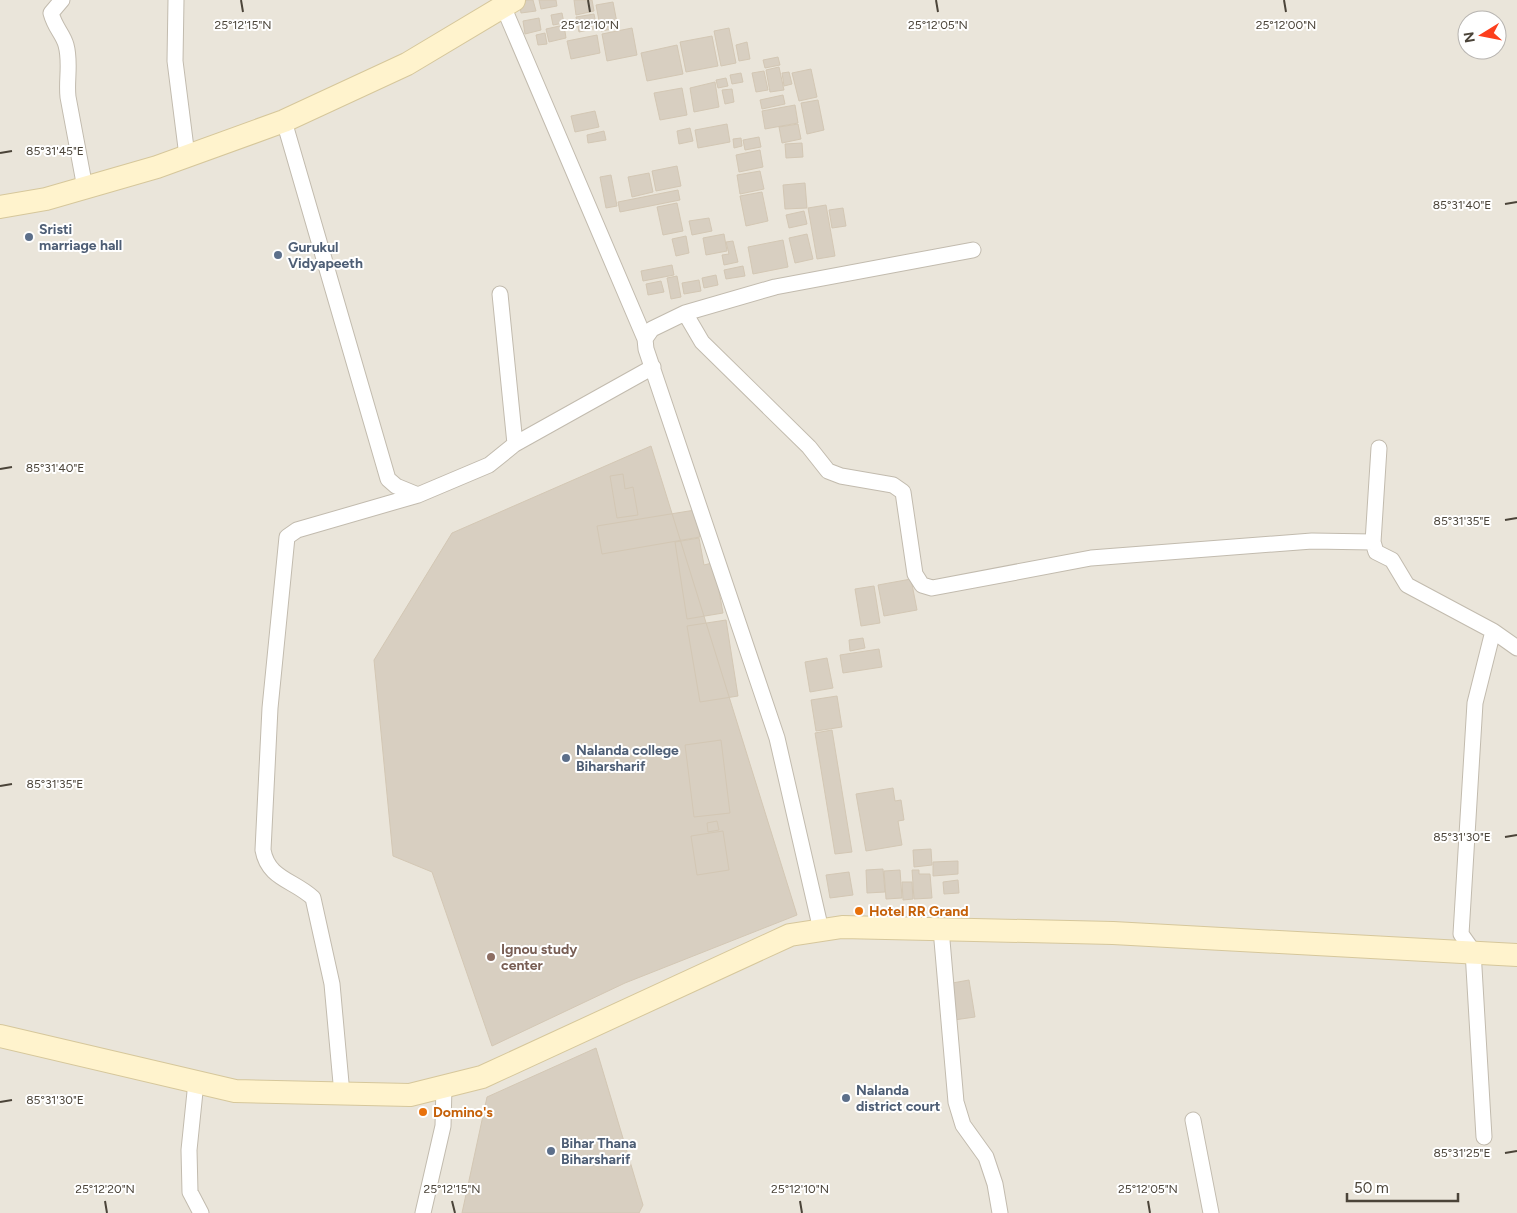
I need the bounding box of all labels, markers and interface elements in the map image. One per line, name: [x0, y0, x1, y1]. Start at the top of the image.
north arrow: [1457, 10, 1507, 60]
text: 25°12'15"N: [214, 18, 272, 32]
text: 25°12'10"N: [561, 18, 619, 32]
text: 25°12'05"N: [908, 18, 968, 32]
text: 25°12'00"N: [1256, 18, 1316, 32]
text: N: [1460, 30, 1479, 44]
text: 85°31'45"E: [26, 144, 84, 158]
text: 85°31'40"E: [1433, 198, 1491, 212]
place label: Sristi marriage hall: [39, 221, 122, 254]
marker: Sristi marriage hall: [23, 231, 35, 243]
place label: Gurukul Vidyapeeth: [288, 239, 363, 272]
marker: Gurukul Vidyapeeth: [272, 249, 284, 261]
text: 85°31'40"E: [26, 461, 84, 475]
text: 85°31'35"E: [1434, 514, 1490, 528]
place label: Nalanda college Biharsharif: [576, 742, 679, 775]
marker: Nalanda college Biharsharif: [560, 752, 572, 764]
text: 85°31'35"E: [27, 777, 83, 791]
text: 85°31'30"E: [1433, 830, 1491, 844]
place label: Hotel RR Grand: [869, 903, 969, 920]
marker: Hotel RR Grand: [853, 905, 865, 917]
place label: Ignou study center: [501, 941, 578, 974]
marker: Ignou study center: [485, 951, 497, 963]
place label: Nalanda district court: [856, 1082, 941, 1115]
marker: Nalanda district court: [840, 1092, 852, 1104]
text: 85°31'30"E: [26, 1093, 84, 1107]
place label: Domino's: [433, 1104, 493, 1121]
marker: Domino's: [417, 1106, 429, 1118]
place label: Bihar Thana Biharsharif: [561, 1135, 636, 1168]
marker: Bihar Thana Biharsharif: [545, 1145, 557, 1157]
text: 85°31'25"E: [1433, 1146, 1491, 1160]
scale bar: [1347, 1170, 1458, 1202]
text: 50 m: [1354, 1179, 1389, 1197]
text: 25°12'20"N: [75, 1182, 135, 1196]
text: 25°12'15"N: [423, 1182, 481, 1196]
text: 25°12'10"N: [771, 1182, 829, 1196]
text: 25°12'05"N: [1118, 1182, 1178, 1196]

